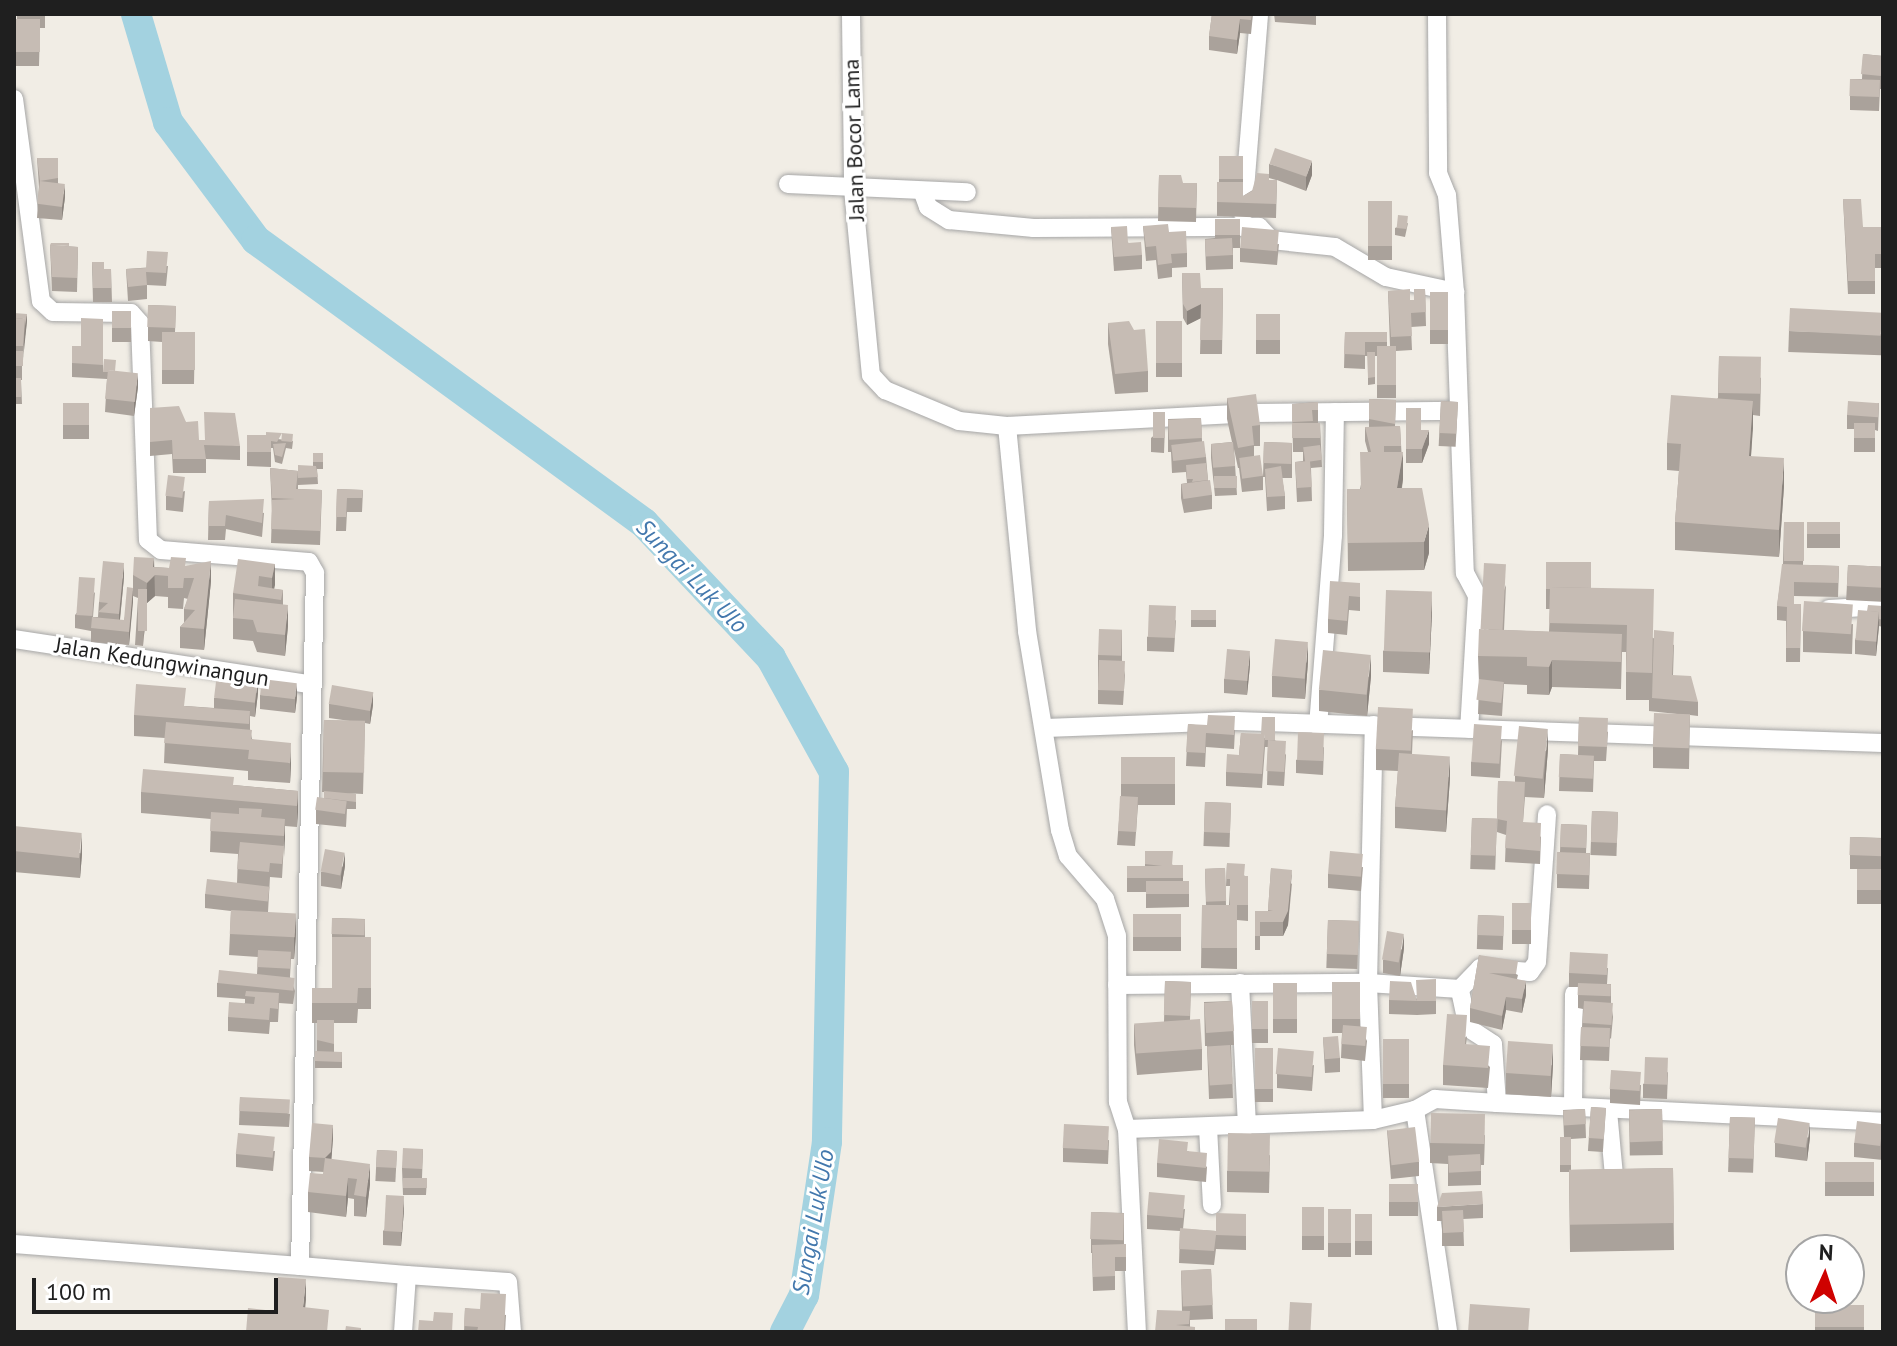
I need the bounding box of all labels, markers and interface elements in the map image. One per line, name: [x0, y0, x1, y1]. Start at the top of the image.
street label: Jalan Bocor Lama: [838, 58, 870, 222]
water label: Sungai Luk Ulo: [630, 513, 754, 639]
street label: Jalan Kedungwinangun: [53, 632, 271, 692]
water label: Sungai Luk Ulo: [786, 1147, 840, 1297]
north arrow: [1785, 1234, 1865, 1314]
text: N: [1818, 1238, 1834, 1266]
scale bar: [36, 1262, 282, 1312]
text: 100 m: [46, 1276, 111, 1307]

